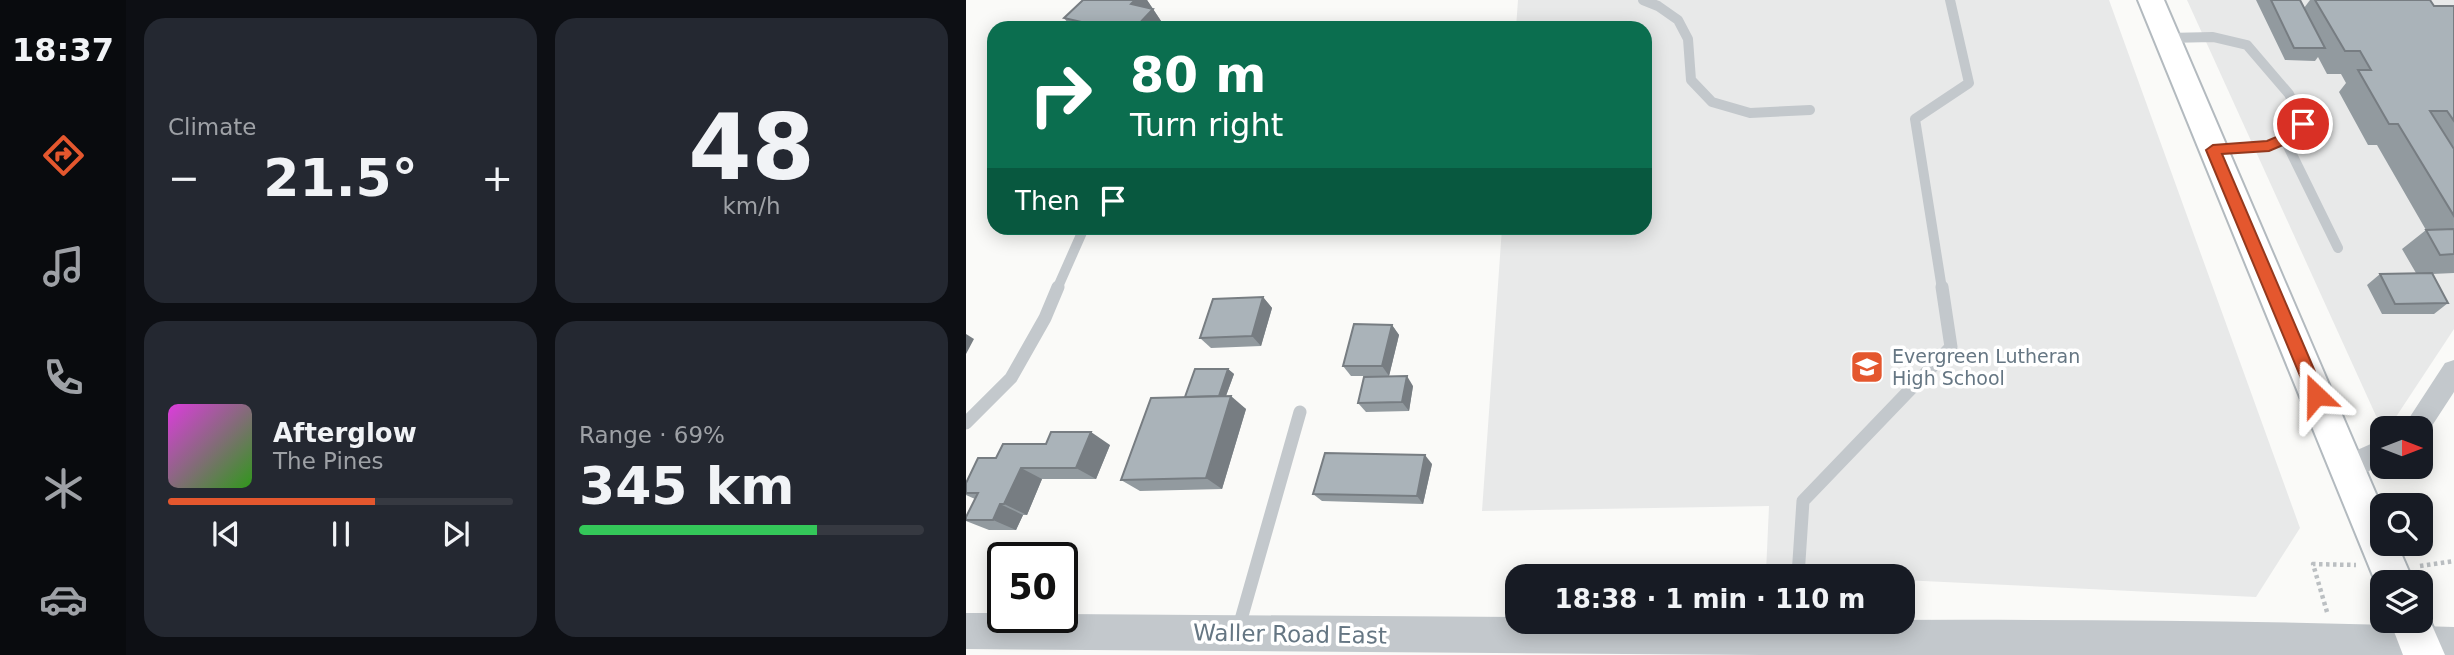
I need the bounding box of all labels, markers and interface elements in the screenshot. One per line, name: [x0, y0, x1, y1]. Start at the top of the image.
text: 18:37: [12, 31, 114, 69]
text: 80 m: [1130, 47, 1266, 104]
icon: right: [1015, 49, 1106, 140]
pin: [2273, 94, 2333, 154]
text: 48: [688, 95, 815, 200]
icon: arrive: [2284, 105, 2322, 143]
text: Turn right: [1130, 106, 1283, 144]
text: Climate: [168, 114, 257, 140]
icon: directions: [39, 131, 88, 180]
text: 21.5°: [263, 148, 418, 208]
text: −: [168, 156, 200, 200]
text: +: [481, 156, 513, 200]
icon: arrive: [1094, 182, 1132, 220]
text: Then: [1015, 186, 1080, 216]
text: km/h: [722, 193, 781, 219]
icon: music: [39, 242, 88, 291]
place label: Evergreen Lutheran High School: [1892, 345, 2080, 389]
school or university icon: Evergreen Lutheran High School: [1848, 348, 1886, 386]
icon: phone: [39, 353, 88, 402]
position arrow: [2279, 358, 2353, 432]
north arrow: [2370, 416, 2432, 480]
map controls: [2370, 416, 2433, 633]
text: Afterglow: [273, 418, 417, 448]
text: Range · 69%: [579, 422, 725, 448]
text: The Pines: [273, 448, 384, 474]
text: 345 km: [579, 456, 794, 516]
icon: climate: [39, 464, 88, 513]
button: search: [2370, 493, 2433, 556]
icon: previous: [207, 515, 245, 553]
icon: pause: [322, 515, 360, 553]
icon: next: [437, 515, 475, 553]
speed limit sign: 50: [987, 542, 1078, 633]
button: layers: [2370, 570, 2433, 633]
icon: car: [39, 575, 88, 624]
text: 18:38 · 1 min · 110 m: [1555, 584, 1865, 614]
street label: Waller Road East: [1193, 619, 1387, 649]

